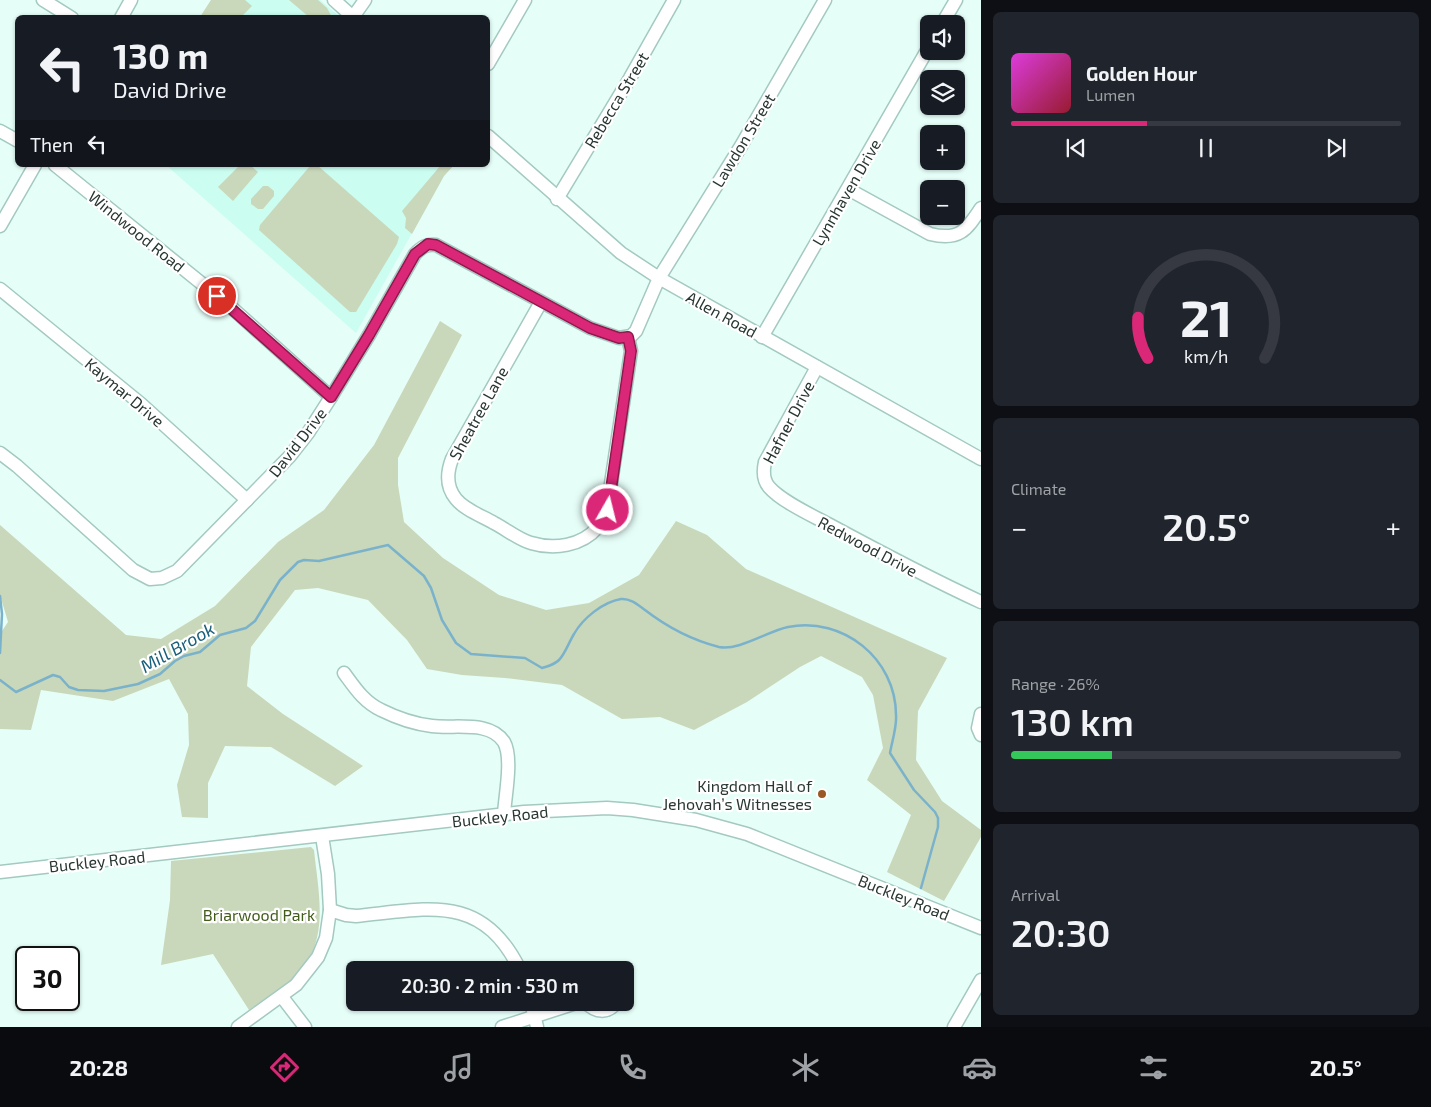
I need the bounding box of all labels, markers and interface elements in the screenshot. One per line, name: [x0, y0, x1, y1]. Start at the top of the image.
map controls: [920, 15, 965, 225]
button: sound: [920, 15, 965, 60]
text: 130 m: [113, 34, 208, 76]
icon: left: [30, 35, 95, 100]
street label: Rebecca Street: [580, 49, 652, 151]
text: Golden Hour: [1086, 62, 1197, 85]
button: layers: [920, 70, 965, 115]
text: David Drive: [113, 76, 227, 102]
text: Lumen: [1086, 85, 1135, 104]
street label: Lawdon Street: [708, 90, 778, 190]
button: +: [920, 125, 965, 170]
icon: left: [83, 130, 111, 158]
text: Then: [30, 133, 73, 156]
icon: previous: [1062, 134, 1090, 162]
icon: pause: [1192, 134, 1220, 162]
icon: next: [1322, 134, 1350, 162]
street label: Lynnhaven Drive: [808, 135, 884, 249]
button: −: [920, 180, 965, 225]
street label: Windwood Road: [85, 186, 189, 276]
pin: [196, 275, 238, 317]
icon: arrive: [203, 282, 231, 310]
text: 21: [1180, 285, 1232, 347]
street label: Allen Road: [683, 287, 761, 341]
text: km/h: [1184, 345, 1228, 367]
street label: Kaymar Drive: [82, 354, 168, 430]
street label: Sheatree Lane: [445, 363, 511, 463]
street label: Hafner Drive: [758, 377, 818, 467]
street label: David Drive: [264, 404, 330, 480]
text: Climate: [1011, 479, 1066, 498]
position arrow: [581, 483, 633, 535]
text: 20.5°: [1162, 503, 1251, 549]
text: −: [1011, 510, 1027, 544]
text: +: [1386, 510, 1401, 544]
street label: Redwood Drive: [815, 512, 921, 580]
water label: Mill Brook: [136, 617, 218, 677]
text: Range · 26%: [1011, 674, 1100, 693]
text: 130 km: [1011, 698, 1134, 744]
place label: Kingdom Hall of Jehovah’s Witnesses: [663, 776, 813, 813]
marker: Kingdom Hall of Jehovah’s Witnesses: [816, 788, 828, 800]
street label: Buckley Road: [451, 801, 549, 831]
street label: Buckley Road: [48, 846, 146, 876]
street label: Buckley Road: [856, 870, 952, 924]
text: Arrival: [1011, 885, 1060, 904]
park label: Briarwood Park: [203, 905, 315, 924]
text: 20:30: [1011, 909, 1111, 955]
speed limit sign: 30: [15, 946, 80, 1011]
text: 20:30 · 2 min · 530 m: [401, 974, 579, 997]
icon: directions: [267, 1050, 302, 1085]
icon: music: [441, 1050, 476, 1085]
icon: phone: [615, 1050, 650, 1085]
icon: climate: [788, 1050, 823, 1085]
icon: car: [962, 1050, 997, 1085]
icon: filters: [1136, 1050, 1171, 1085]
text: 20:28: [69, 1054, 128, 1080]
text: 20.5°: [1310, 1054, 1362, 1080]

